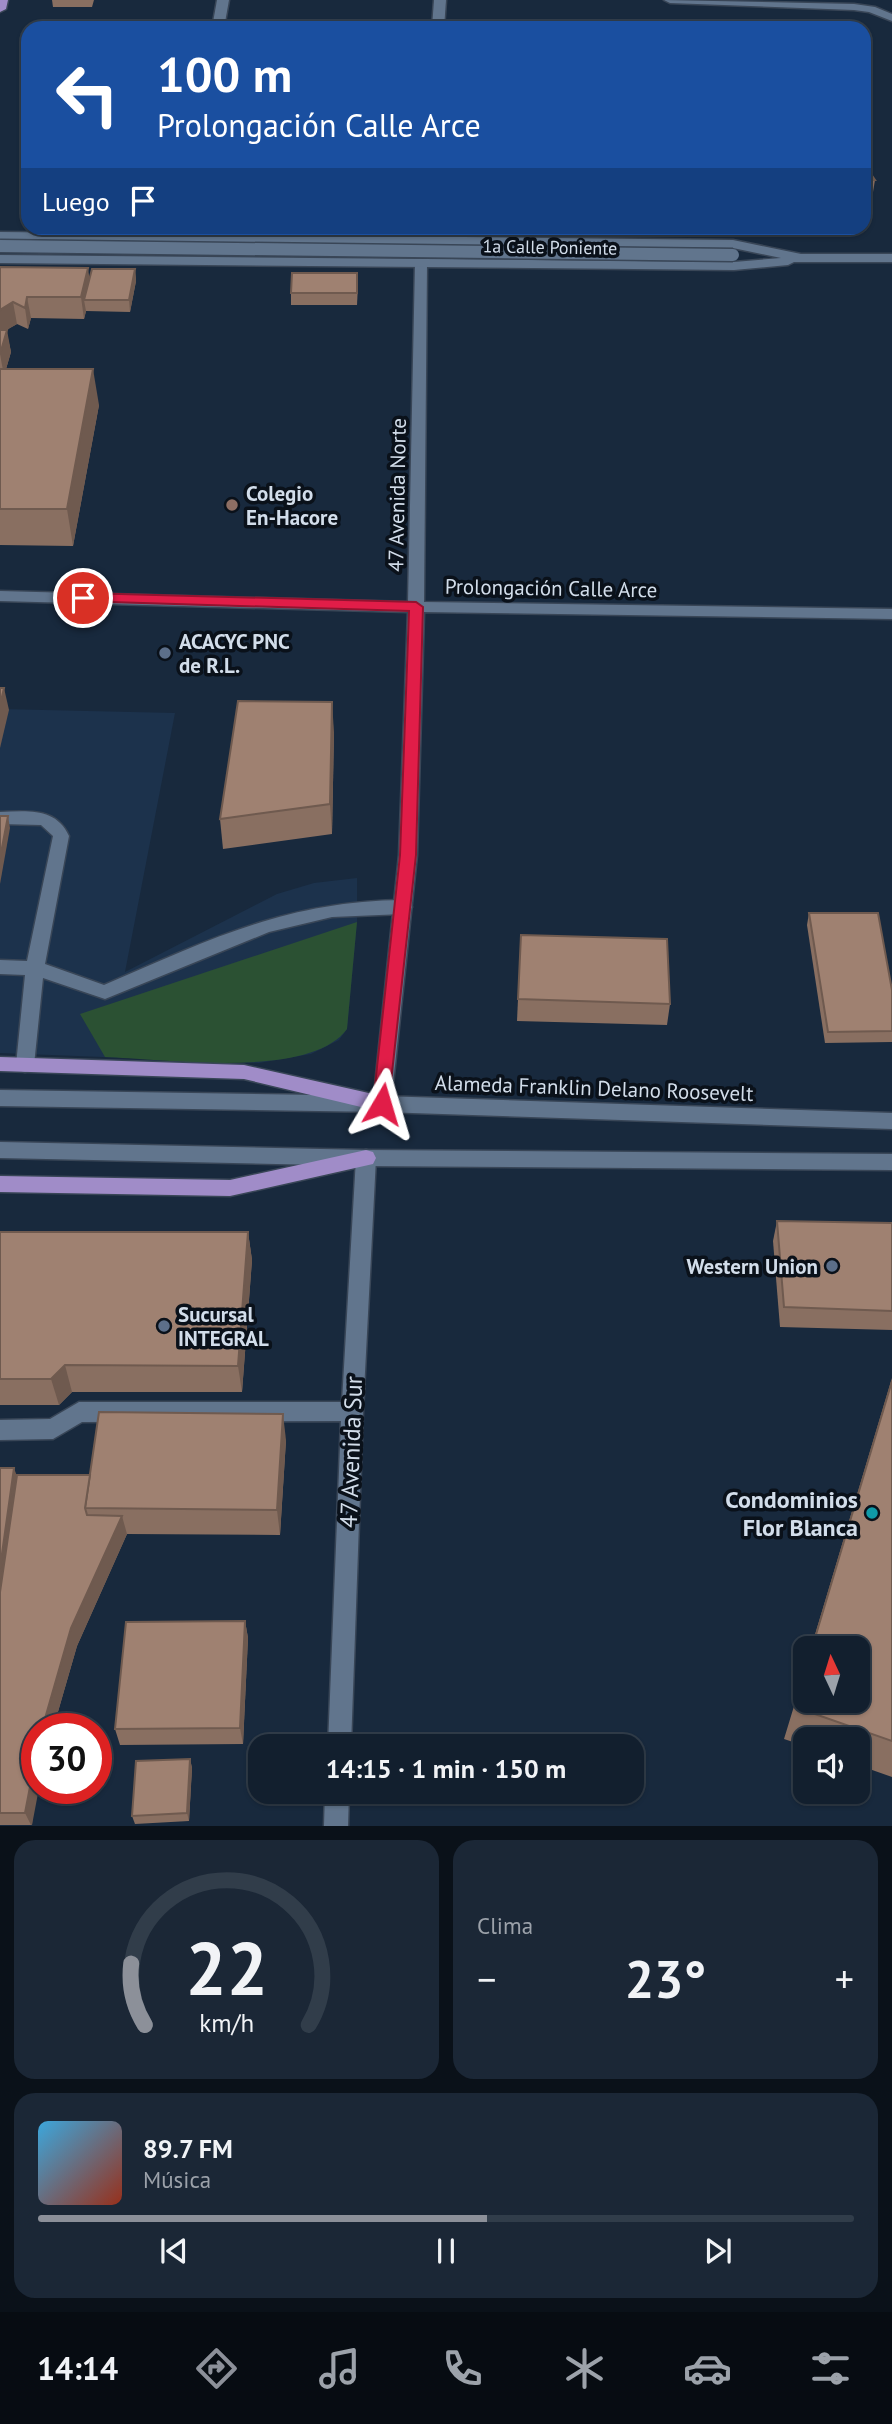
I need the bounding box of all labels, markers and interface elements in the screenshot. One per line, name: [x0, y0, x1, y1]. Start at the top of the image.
text: 100 m: [157, 42, 292, 106]
icon: left: [42, 49, 133, 140]
text: Prolongación Calle Arce: [157, 104, 481, 146]
icon: arrive: [124, 182, 162, 220]
text: Luego: [42, 185, 110, 218]
street label: 1a Calle Poniente: [482, 234, 618, 260]
street label: 47 Avenida Norte: [382, 418, 412, 572]
place label: Colegio En-Hacore: [246, 480, 338, 531]
marker: Colegio En-Hacore: [224, 497, 240, 513]
pin: [53, 568, 113, 628]
street label: Prolongación Calle Arce: [445, 573, 657, 603]
icon: arrive: [64, 579, 102, 617]
place label: ACACYC PNC de R.L.: [179, 628, 290, 679]
marker: ACACYC PNC de R.L.: [157, 645, 173, 661]
position arrow: [345, 1067, 419, 1141]
street label: Alameda Franklin Delano Roosevelt: [434, 1069, 754, 1107]
place label: Western Union: [686, 1253, 818, 1280]
marker: Western Union: [824, 1258, 840, 1274]
place label: Sucursal INTEGRAL: [178, 1301, 269, 1352]
marker: Sucursal INTEGRAL: [156, 1318, 172, 1334]
street label: 47 Avenida Sur: [333, 1376, 369, 1528]
place label: Condominios Flor Blanca: [725, 1484, 858, 1543]
marker: Condominios Flor Blanca: [864, 1505, 880, 1521]
north arrow: [793, 1636, 870, 1713]
map controls: [793, 1636, 870, 1804]
speed limit sign: 30: [21, 1713, 112, 1804]
button: sound: [793, 1727, 870, 1804]
text: 14:15 · 1 min · 150 m: [326, 1752, 566, 1785]
text: Clima: [477, 1911, 533, 1940]
text: 22: [185, 1922, 268, 2016]
text: 23°: [625, 1945, 706, 2012]
text: −: [477, 1954, 496, 2003]
text: +: [835, 1954, 854, 2003]
text: km/h: [199, 2007, 254, 2039]
text: 89.7 FM: [143, 2132, 233, 2165]
text: Música: [143, 2165, 211, 2194]
icon: previous: [155, 2232, 193, 2270]
icon: pause: [427, 2232, 465, 2270]
icon: next: [699, 2232, 737, 2270]
icon: directions: [192, 2344, 241, 2393]
icon: music: [315, 2344, 364, 2393]
icon: phone: [438, 2344, 487, 2393]
icon: climate: [560, 2344, 609, 2393]
icon: car: [683, 2344, 732, 2393]
icon: filters: [806, 2344, 855, 2393]
text: 14:14: [37, 2347, 118, 2389]

